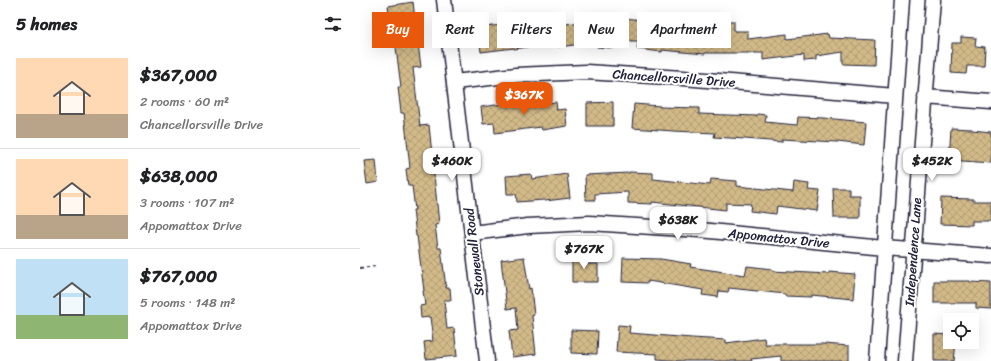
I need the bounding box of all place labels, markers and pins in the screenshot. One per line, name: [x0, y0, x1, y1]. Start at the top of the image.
pin: $367K: [496, 82, 552, 116]
pin: $460K: [424, 148, 480, 182]
pin: $452K: [904, 148, 960, 182]
pin: $638K: [650, 207, 706, 241]
pin: $767K: [556, 236, 612, 270]

